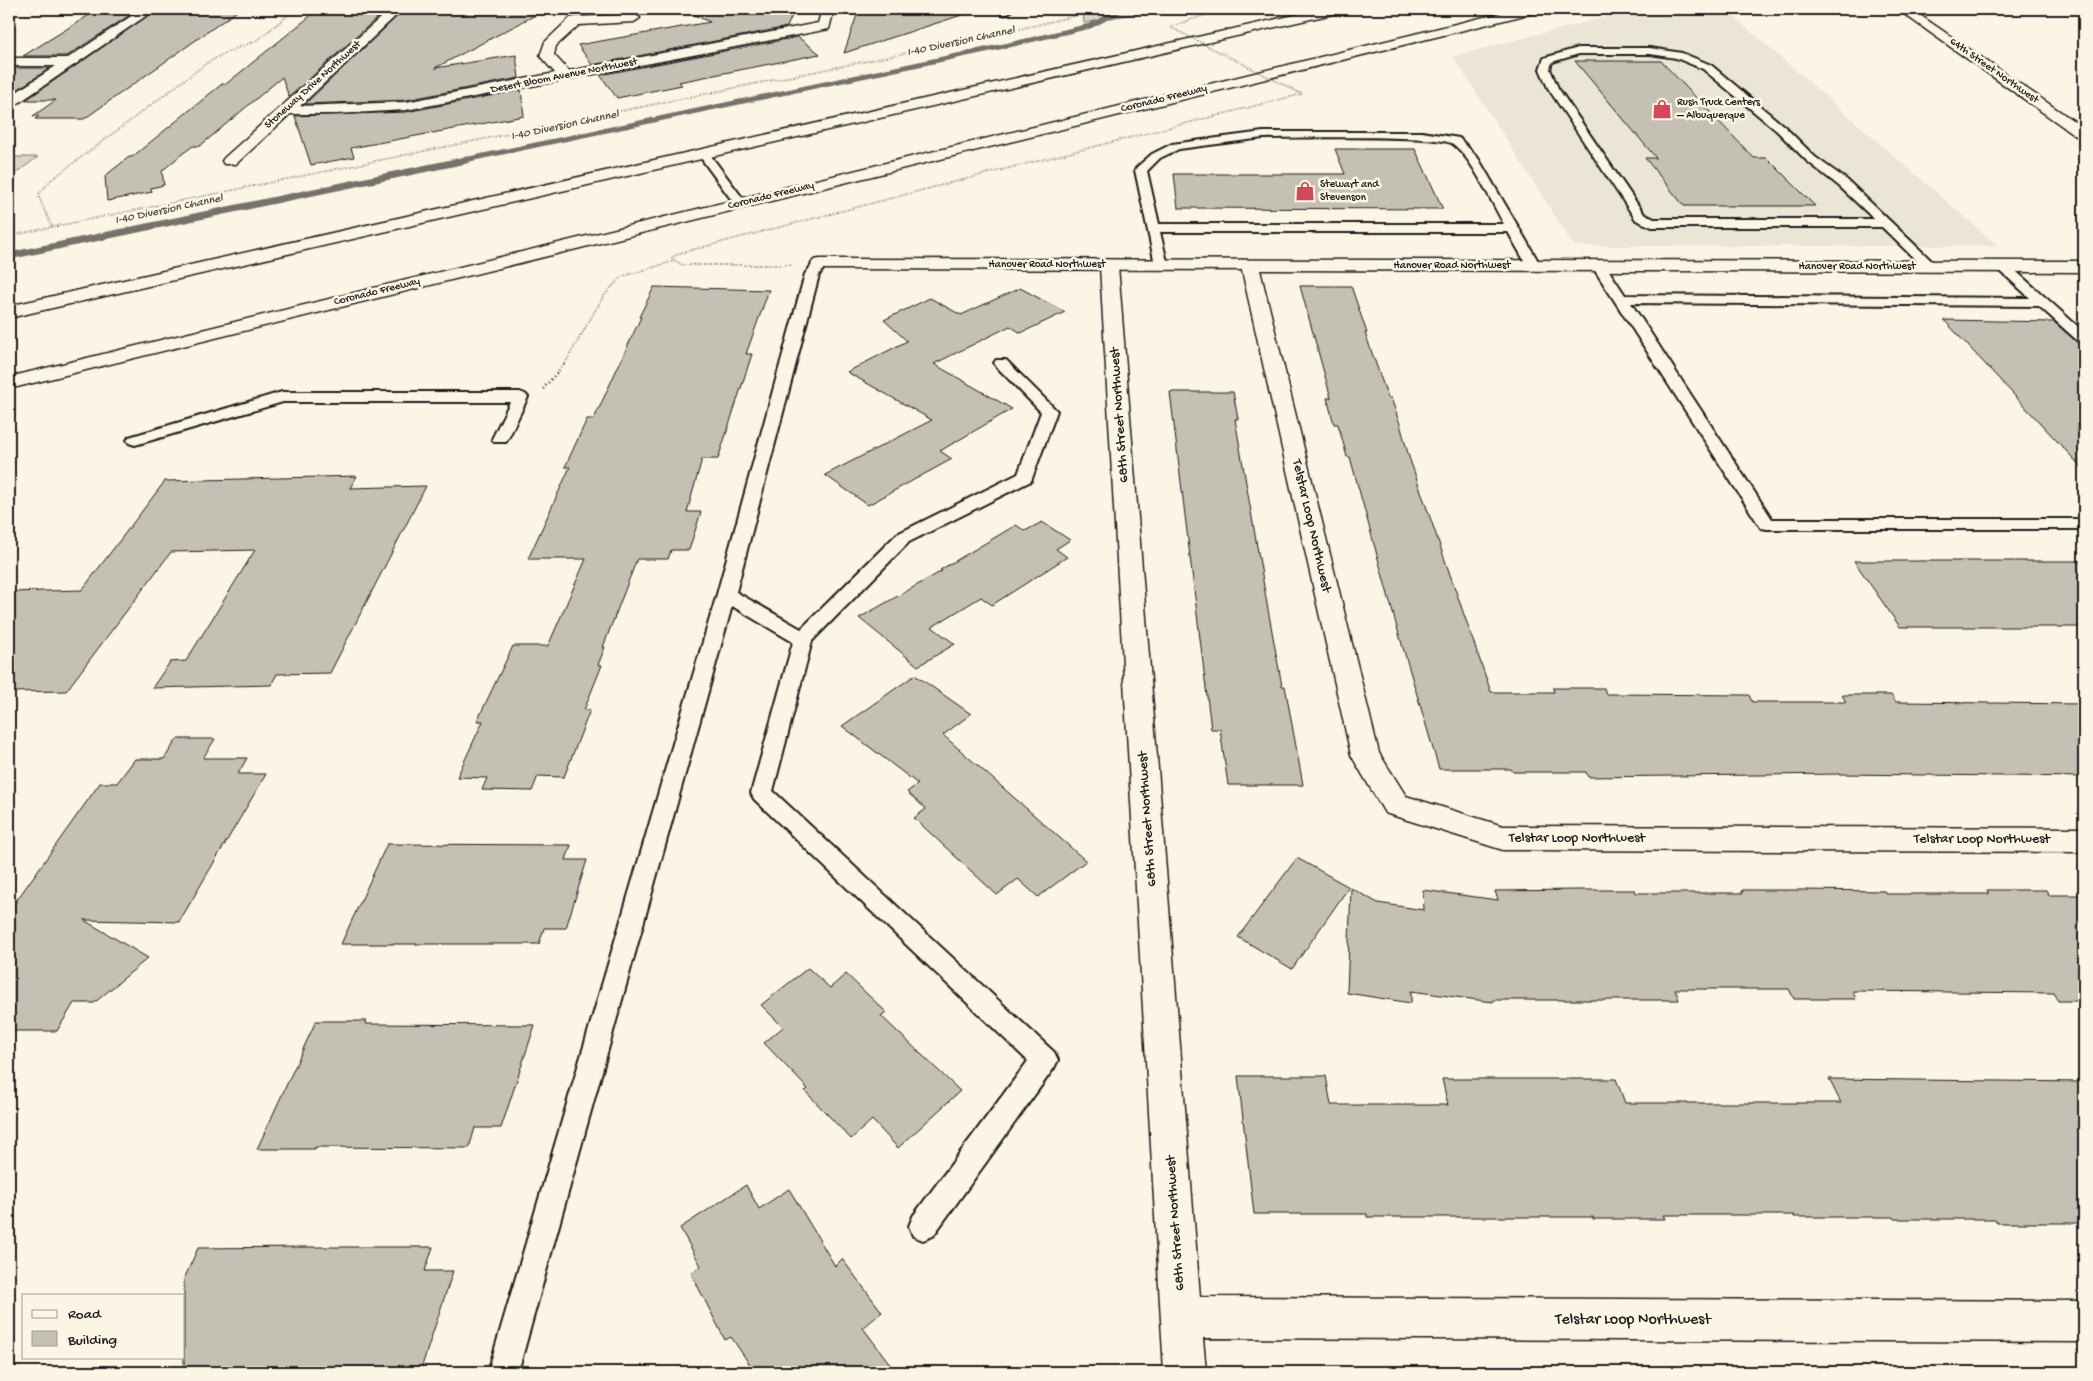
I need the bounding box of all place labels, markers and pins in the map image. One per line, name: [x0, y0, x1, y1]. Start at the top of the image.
place label: Rush Truck Centers – Albuquerque: [1676, 97, 1761, 122]
shop icon: Rush Truck Centers – Albuquerque: [1651, 98, 1673, 120]
place label: Stewart and Stevenson: [1320, 179, 1380, 204]
shop icon: Stewart and Stevenson: [1294, 180, 1316, 202]

